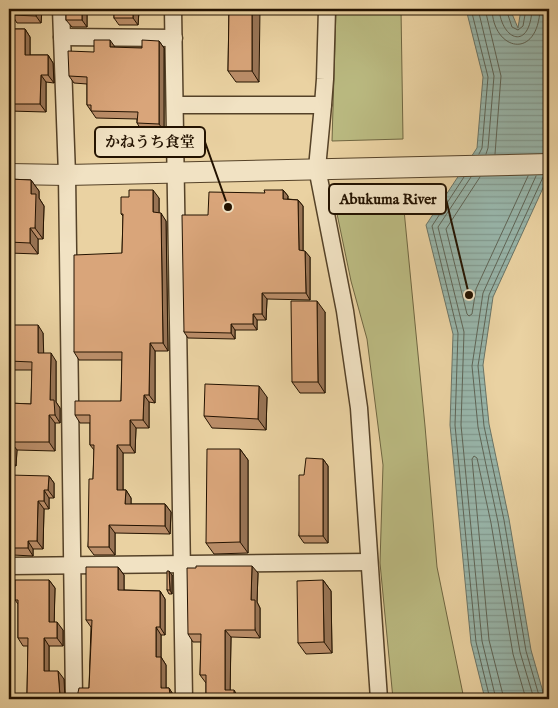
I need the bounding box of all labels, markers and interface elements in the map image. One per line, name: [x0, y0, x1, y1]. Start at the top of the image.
callout: かねうち食堂: [95, 127, 205, 157]
text: かねうち食堂: [105, 133, 195, 152]
callout: Abukuma River: [329, 184, 446, 214]
text: Abukuma River: [338, 190, 437, 209]

